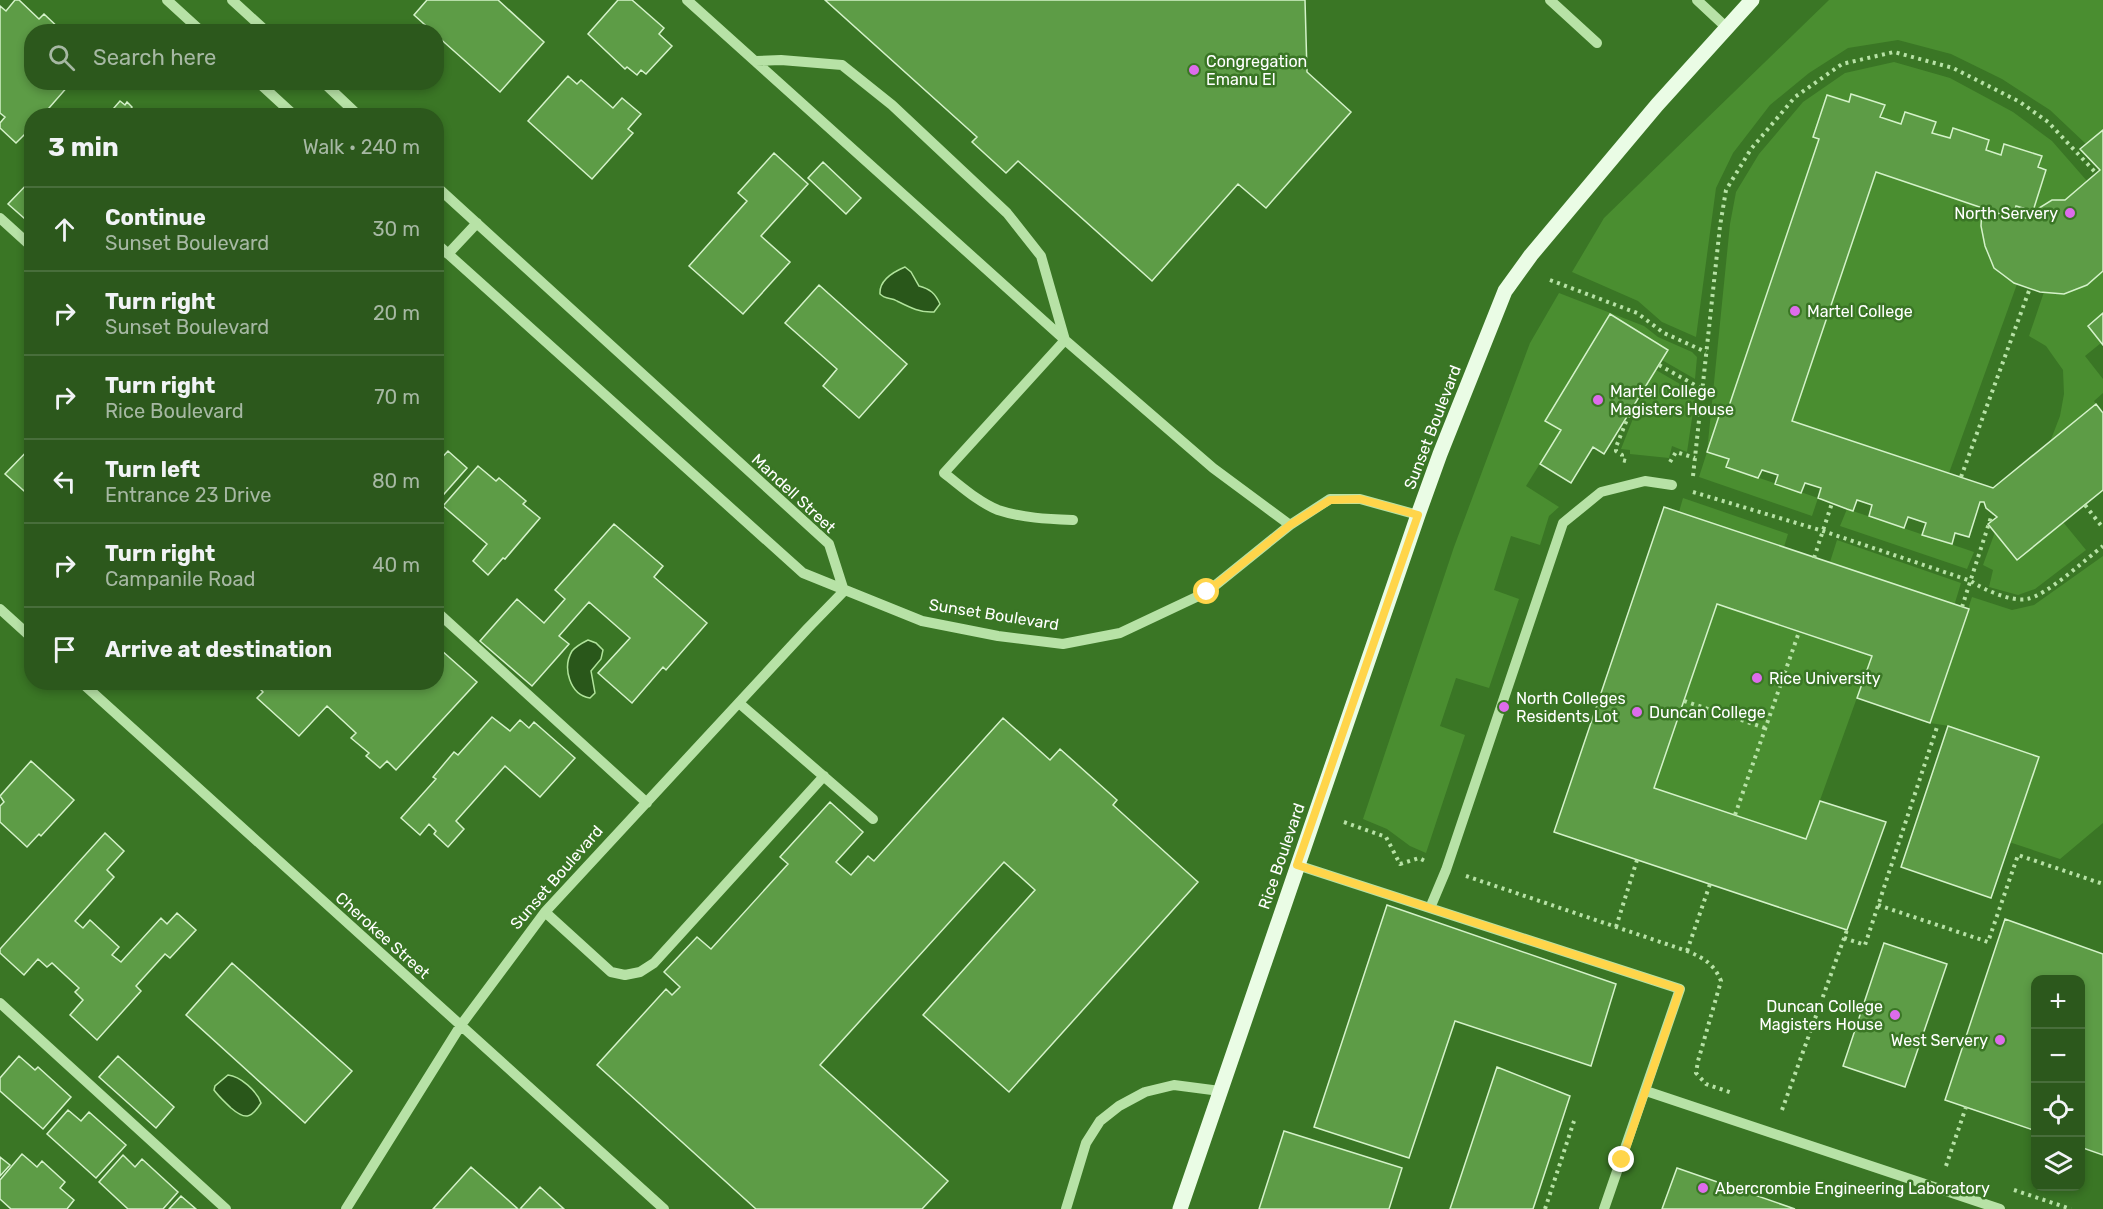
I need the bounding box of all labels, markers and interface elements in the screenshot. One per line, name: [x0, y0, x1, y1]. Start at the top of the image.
search box: [24, 24, 444, 90]
icon: search: [45, 41, 78, 74]
text: Search here: [93, 44, 216, 71]
place label: Congregation Emanu El: [1206, 52, 1307, 89]
marker: Congregation Emanu El: [1187, 63, 1201, 77]
text: 3 min: [48, 132, 119, 163]
text: Walk · 240 m: [303, 135, 420, 159]
text: Continue: [105, 204, 206, 231]
place label: North Servery: [1954, 204, 2058, 223]
marker: North Servery: [2063, 206, 2077, 220]
icon: ahead: [48, 213, 81, 246]
text: 30 m: [373, 217, 420, 241]
text: Sunset Boulevard: [105, 231, 269, 255]
text: Turn right: [105, 288, 215, 315]
icon: right: [48, 297, 81, 330]
text: 20 m: [373, 301, 420, 325]
place label: Martel College: [1807, 302, 1913, 321]
marker: Martel College: [1788, 304, 1802, 318]
text: Sunset Boulevard: [105, 315, 269, 339]
street label: Sunset Boulevard: [1400, 362, 1465, 492]
text: Turn right: [105, 372, 215, 399]
icon: right: [48, 381, 81, 414]
place label: Martel College Magisters House: [1610, 382, 1734, 419]
text: 70 m: [374, 385, 420, 409]
marker: Martel College Magisters House: [1591, 393, 1605, 407]
text: Rice Boulevard: [105, 399, 244, 423]
street label: Mandell Street: [748, 450, 840, 537]
text: Turn left: [105, 456, 200, 483]
icon: left: [48, 465, 81, 498]
text: 80 m: [372, 469, 420, 493]
text: Entrance 23 Drive: [105, 483, 271, 507]
text: Turn right: [105, 540, 215, 567]
icon: right: [48, 549, 81, 582]
text: 40 m: [372, 553, 420, 577]
text: Campanile Road: [105, 567, 255, 591]
route start: [1193, 578, 1219, 604]
street label: Sunset Boulevard: [928, 595, 1060, 634]
icon: arrive: [48, 633, 81, 666]
text: Arrive at destination: [105, 636, 332, 663]
place label: Rice University: [1769, 669, 1881, 688]
marker: Rice University: [1750, 671, 1764, 685]
place label: North Colleges Residents Lot: [1516, 689, 1626, 726]
marker: North Colleges Residents Lot: [1497, 700, 1511, 714]
place label: Duncan College: [1649, 703, 1766, 722]
marker: Duncan College: [1630, 705, 1644, 719]
street label: Rice Boulevard: [1254, 801, 1309, 912]
street label: Sunset Boulevard: [506, 822, 607, 933]
street label: Cherokee Street: [332, 888, 434, 983]
map controls: [2031, 975, 2085, 1191]
button: +: [2031, 975, 2085, 1029]
place label: Duncan College Magisters House: [1759, 997, 1883, 1034]
marker: Duncan College Magisters House: [1888, 1008, 1902, 1022]
button: −: [2031, 1029, 2085, 1083]
place label: West Servery: [1891, 1031, 1988, 1050]
marker: West Servery: [1993, 1033, 2007, 1047]
button: locate: [2031, 1083, 2085, 1137]
button: layers: [2031, 1137, 2085, 1191]
route end: [1608, 1146, 1634, 1172]
place label: Abercrombie Engineering Laboratory: [1715, 1179, 1990, 1198]
marker: Abercrombie Engineering Laboratory: [1696, 1181, 1710, 1195]

